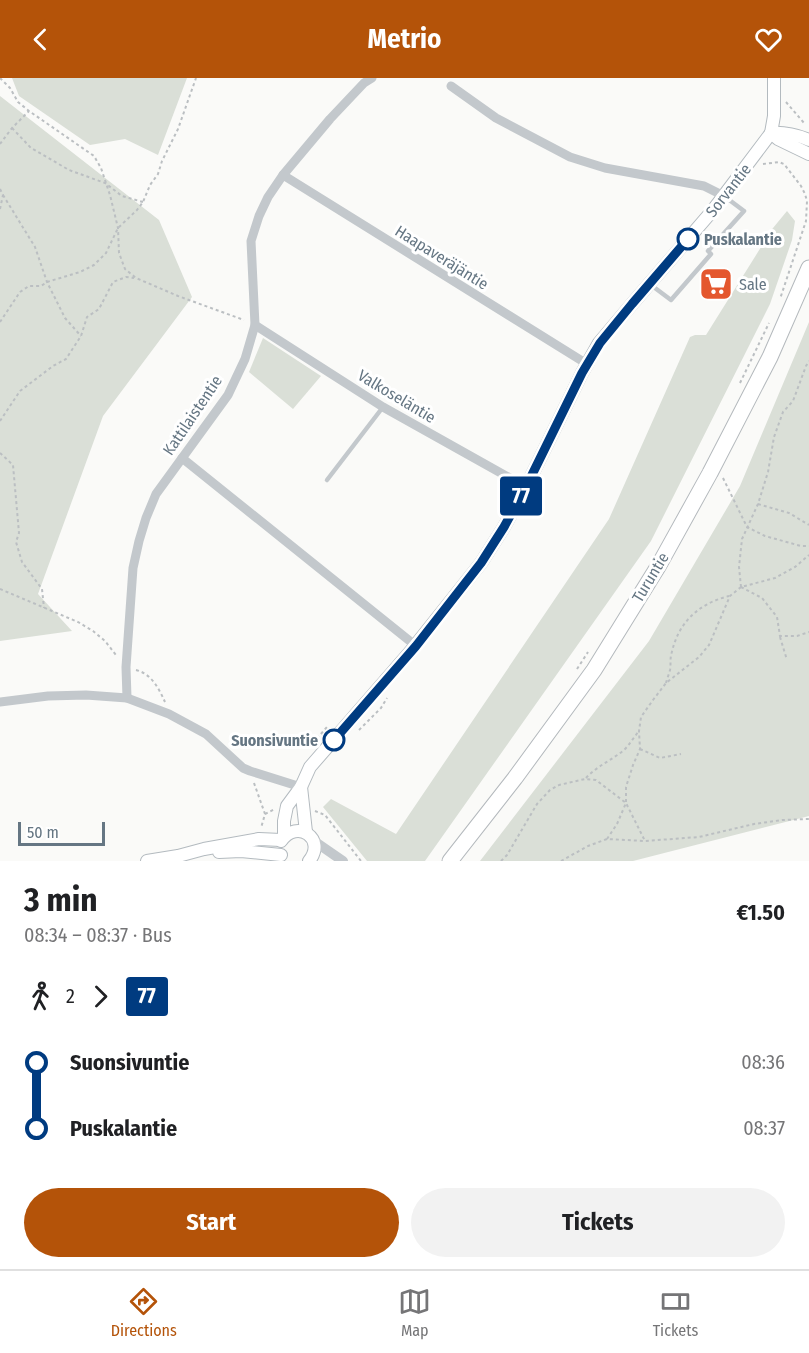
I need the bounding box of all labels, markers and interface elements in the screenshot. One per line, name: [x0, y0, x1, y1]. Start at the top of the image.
icon: back: [24, 23, 57, 56]
text: Metrio: [368, 23, 441, 55]
icon: heart: [752, 23, 785, 56]
street label: Sorvantie: [702, 160, 755, 221]
street label: Haapaveräjäntie: [392, 221, 492, 294]
marker: Puskalantie: [677, 228, 699, 250]
place label: Puskalantie: [704, 230, 782, 249]
supermarket icon: Sale: [698, 266, 734, 302]
place label: Sale: [739, 275, 767, 294]
street label: Valkoseläntie: [354, 366, 439, 427]
street label: Kattilaistentie: [159, 372, 226, 459]
line badge: 77: [494, 476, 548, 516]
text: 77: [512, 483, 530, 509]
street label: Turuntie: [628, 549, 673, 606]
marker: Suonsivuntie: [323, 729, 345, 751]
place label: Suonsivuntie: [231, 731, 318, 750]
scale bar: [18, 819, 105, 846]
text: 50 m: [27, 823, 59, 842]
text: 3 min: [24, 880, 98, 920]
text: €1.50: [736, 899, 785, 926]
text: 08:34 – 08:37 · Bus: [24, 923, 172, 947]
icon: walk: [24, 980, 57, 1013]
icon: forward: [84, 980, 117, 1013]
text: 77: [138, 983, 156, 1009]
text: 2: [66, 984, 75, 1008]
text: Suonsivuntie: [70, 1049, 189, 1076]
text: 08:36: [741, 1050, 785, 1074]
text: Puskalantie: [70, 1115, 177, 1142]
text: 08:37: [743, 1116, 785, 1140]
button: Start: [24, 1188, 399, 1257]
button: Tickets: [411, 1188, 785, 1257]
tab: Directions: [111, 1285, 177, 1340]
tab: Map: [398, 1285, 431, 1340]
tab: Tickets: [653, 1285, 698, 1340]

